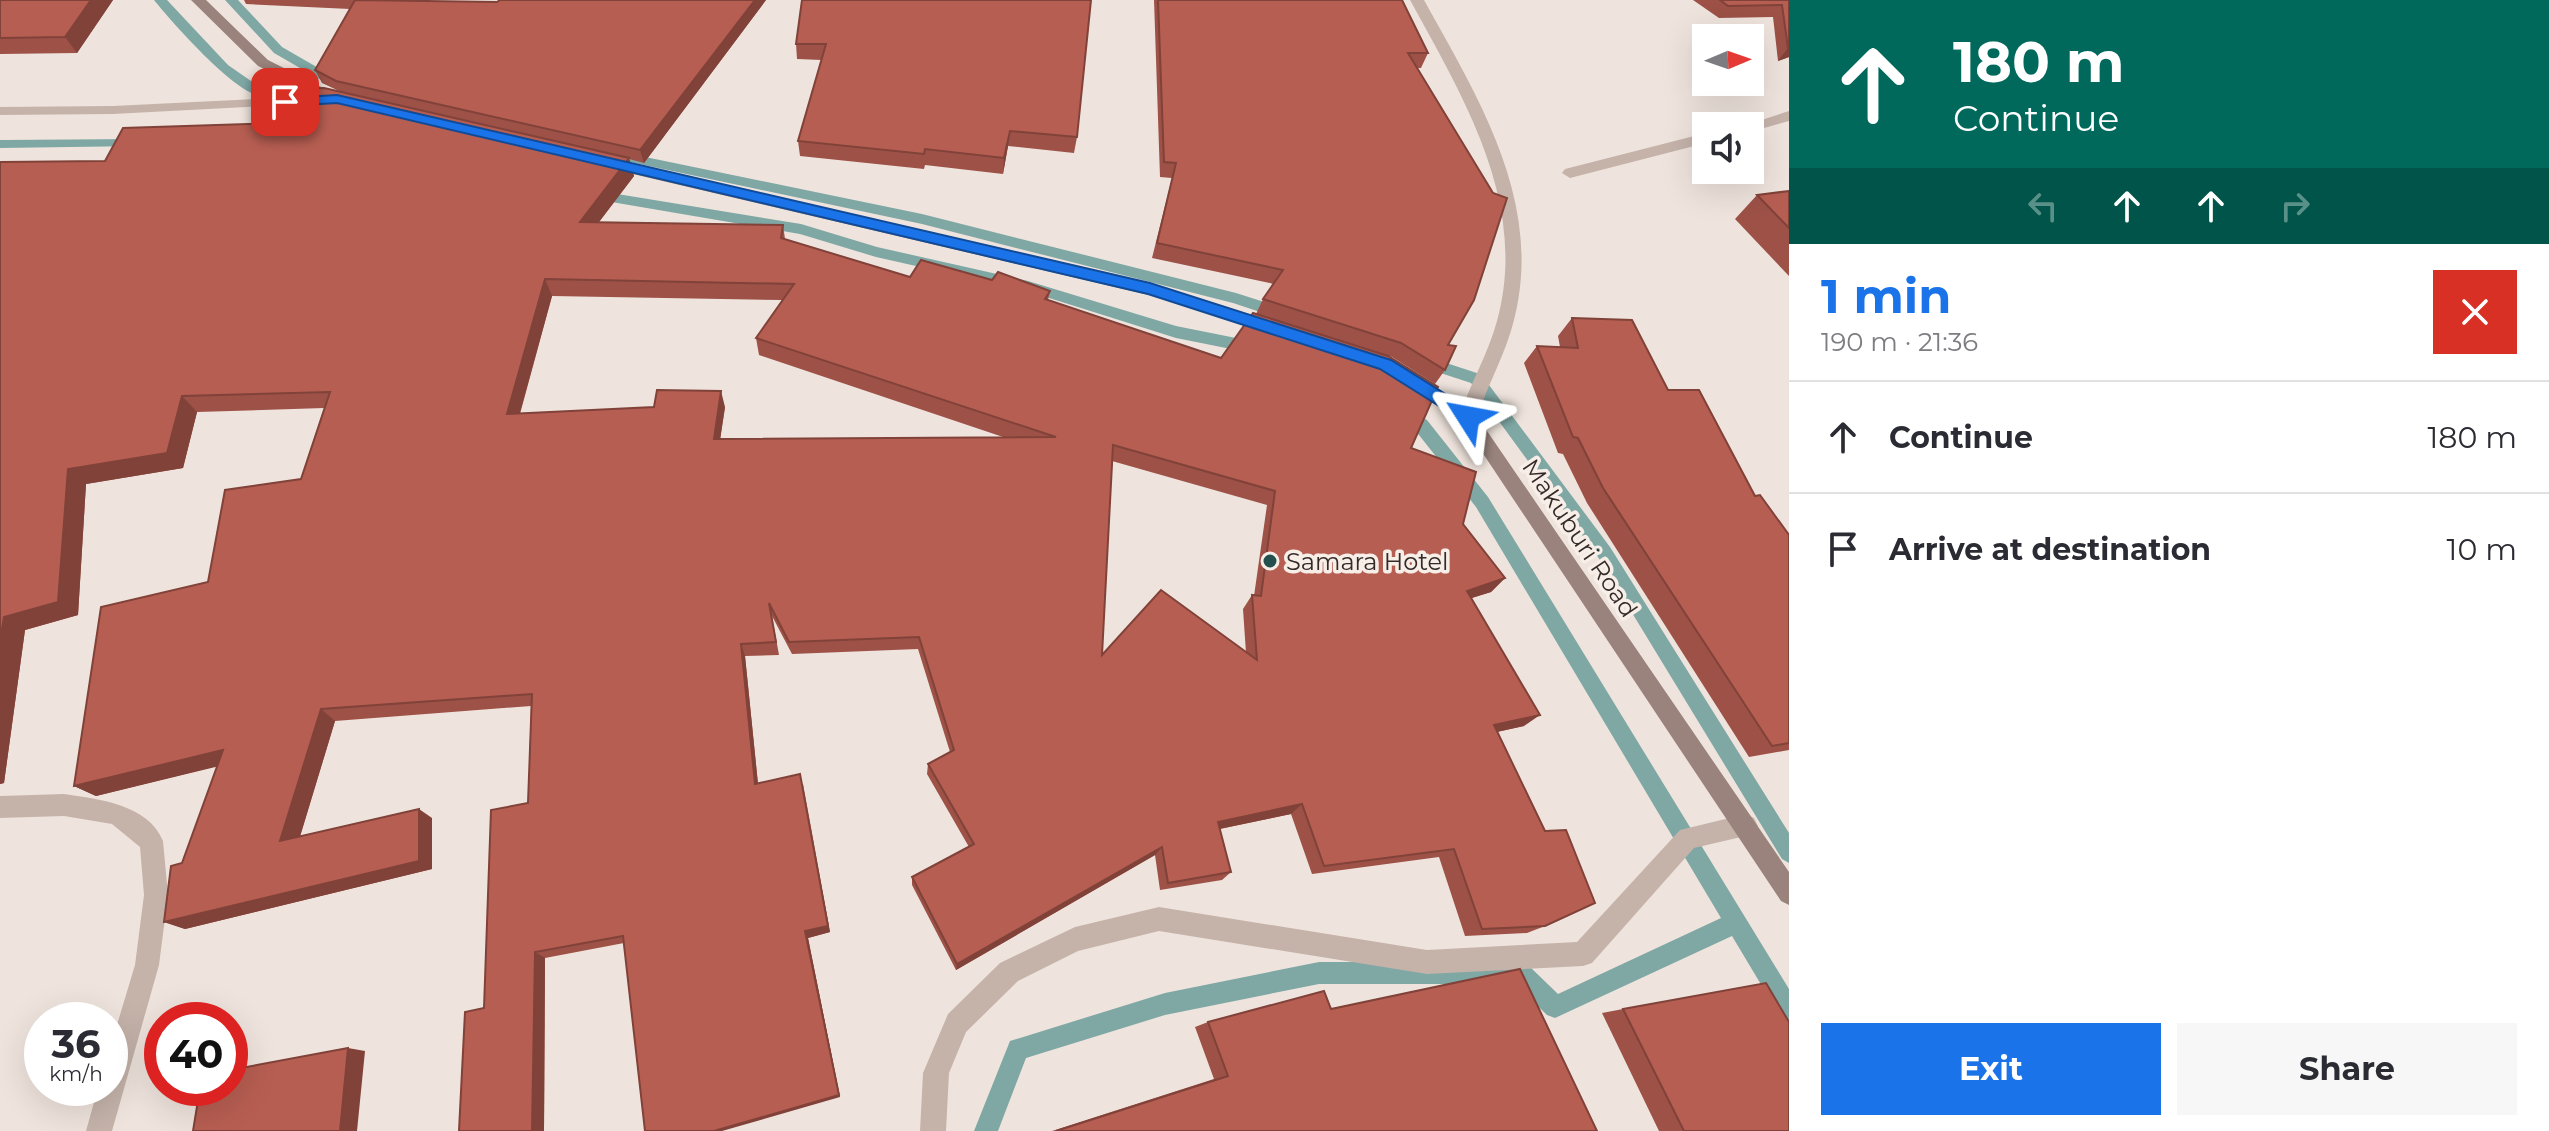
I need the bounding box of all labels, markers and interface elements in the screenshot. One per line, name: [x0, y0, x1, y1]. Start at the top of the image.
north arrow: [1692, 24, 1764, 96]
map controls: [1692, 24, 1764, 184]
text: 180 m: [1953, 28, 2125, 96]
icon: ahead: [1821, 32, 1925, 136]
pin: [251, 68, 319, 136]
icon: arrive: [263, 80, 307, 124]
text: Continue: [1953, 96, 2119, 140]
button: sound: [1692, 112, 1764, 184]
icon: left: [2021, 184, 2065, 228]
icon: ahead: [2105, 184, 2149, 228]
icon: ahead: [2189, 184, 2233, 228]
icon: right: [2273, 184, 2317, 228]
text: 1 min: [1821, 267, 1951, 325]
button: close: [2433, 270, 2517, 354]
text: 190 m · 21:36: [1821, 326, 1978, 358]
position arrow: [1426, 375, 1510, 459]
icon: ahead: [1821, 415, 1865, 459]
text: Continue: [1889, 419, 2033, 456]
text: 180 m: [2427, 419, 2517, 456]
street label: Makuburi Road: [1516, 453, 1644, 623]
icon: arrive: [1821, 527, 1865, 571]
text: Arrive at destination: [1889, 531, 2211, 568]
text: 10 m: [2447, 531, 2517, 568]
place label: Samara Hotel: [1286, 547, 1448, 576]
marker: Samara Hotel: [1261, 552, 1279, 570]
speed limit sign: 40: [144, 1002, 248, 1106]
text: 36: [51, 1019, 101, 1068]
button: Exit: [1821, 1023, 2161, 1115]
button: Share: [2177, 1023, 2517, 1115]
text: km/h: [49, 1062, 103, 1086]

